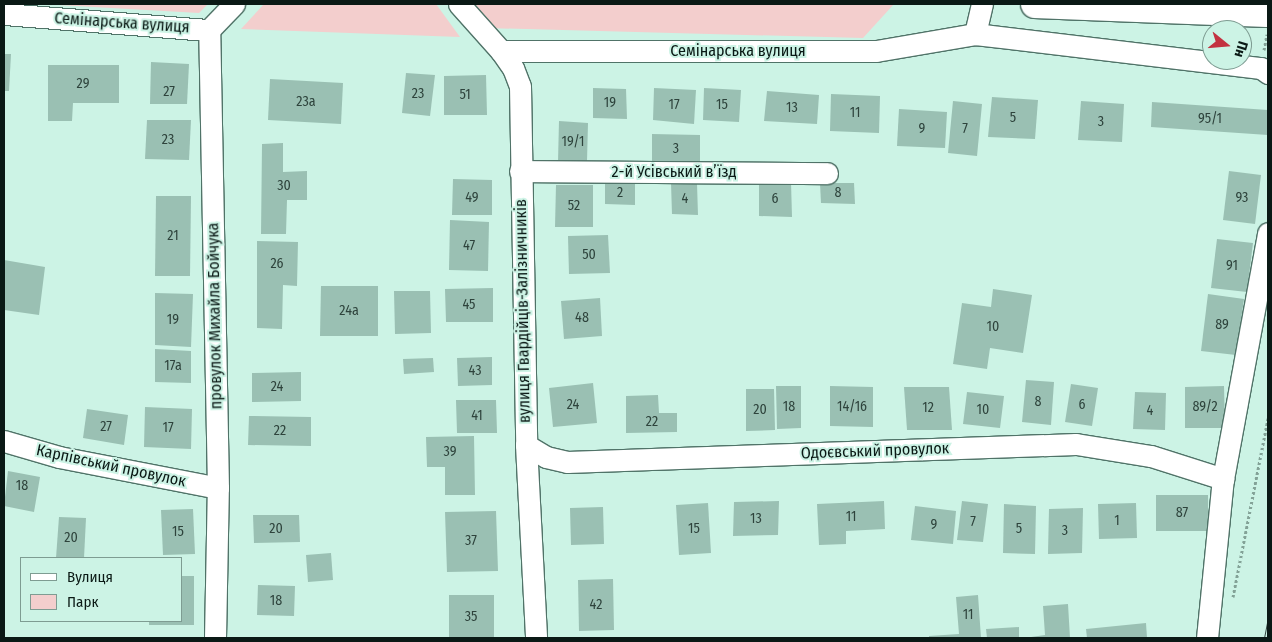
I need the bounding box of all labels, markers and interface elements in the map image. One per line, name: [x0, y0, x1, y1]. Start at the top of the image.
street label: Семінарська вулиця: [54, 9, 190, 37]
north arrow: [1202, 20, 1252, 70]
text: Пн: [1230, 39, 1251, 59]
street label: Семінарська вулиця: [670, 41, 806, 61]
house number: 29: [77, 76, 89, 92]
house number: 27: [163, 84, 175, 100]
house number: 23: [412, 86, 424, 102]
house number: 51: [459, 87, 471, 103]
house number: 23а: [296, 94, 316, 110]
house number: 19: [604, 95, 616, 111]
house number: 17: [668, 97, 680, 113]
house number: 15: [716, 97, 728, 113]
house number: 13: [786, 100, 798, 116]
house number: 11: [850, 105, 860, 121]
house number: 5: [1010, 110, 1016, 126]
house number: 95/1: [1198, 111, 1222, 127]
house number: 3: [1098, 114, 1104, 130]
house number: 9: [919, 121, 925, 137]
house number: 7: [962, 121, 968, 137]
house number: 23: [162, 132, 174, 148]
house number: 19/1: [562, 134, 584, 150]
house number: 3: [673, 141, 679, 157]
street label: 2-й Усівський в’їзд: [612, 162, 736, 182]
house number: 30: [277, 178, 291, 194]
house number: 2: [617, 185, 623, 201]
house number: 8: [835, 185, 841, 201]
house number: 49: [465, 190, 479, 206]
house number: 93: [1236, 190, 1248, 206]
house number: 4: [682, 191, 688, 207]
house number: 6: [772, 191, 778, 207]
house number: 52: [568, 198, 580, 214]
street label: вулиця Гвардійців-Залізничників: [511, 199, 535, 423]
street label: провулок Михайла Бойчука: [204, 223, 226, 409]
house number: 21: [167, 228, 179, 244]
house number: 47: [463, 238, 475, 254]
house number: 50: [582, 247, 596, 263]
house number: 26: [270, 256, 284, 272]
house number: 91: [1226, 258, 1238, 274]
house number: 45: [462, 297, 476, 313]
house number: 24а: [339, 303, 359, 319]
house number: 48: [575, 310, 589, 326]
house number: 19: [167, 312, 179, 328]
house number: 89: [1215, 317, 1229, 333]
house number: 10: [987, 319, 999, 335]
house number: 17а: [164, 358, 182, 374]
house number: 43: [469, 363, 481, 379]
house number: 24: [271, 379, 283, 395]
house number: 8: [1035, 394, 1041, 410]
house number: 24: [567, 397, 579, 413]
house number: 6: [1079, 397, 1085, 413]
house number: 18: [783, 399, 795, 415]
house number: 14/16: [837, 399, 867, 415]
house number: 89/2: [1192, 399, 1218, 415]
house number: 12: [922, 400, 934, 416]
house number: 20: [753, 402, 767, 418]
house number: 10: [977, 402, 989, 418]
house number: 4: [1147, 403, 1153, 419]
house number: 41: [471, 408, 483, 424]
house number: 22: [646, 414, 658, 430]
house number: 27: [100, 419, 112, 435]
house number: 17: [162, 420, 174, 436]
house number: 22: [274, 423, 286, 439]
street label: Одоєвський провулок: [801, 439, 949, 463]
street label: Карпівський провулок: [35, 441, 187, 491]
house number: 39: [444, 444, 456, 460]
house number: 18: [16, 478, 28, 494]
house number: 87: [1176, 505, 1188, 521]
house number: 11: [846, 509, 856, 525]
house number: 13: [750, 511, 762, 527]
house number: 1: [1114, 513, 1120, 529]
house number: 7: [970, 514, 976, 530]
house number: 9: [931, 517, 937, 533]
house number: 20: [269, 521, 283, 537]
house number: 15: [688, 521, 700, 537]
house number: 5: [1016, 521, 1022, 537]
house number: 3: [1062, 523, 1068, 539]
house number: 15: [172, 524, 184, 540]
house number: 20: [64, 530, 78, 546]
house number: 37: [465, 533, 477, 549]
legend: [20, 557, 182, 622]
text: Вулиця: [67, 568, 113, 586]
text: Парк: [67, 593, 98, 611]
house number: 18: [270, 593, 282, 609]
house number: 42: [590, 597, 602, 613]
house number: 11: [963, 607, 973, 623]
house number: 35: [465, 609, 477, 625]

